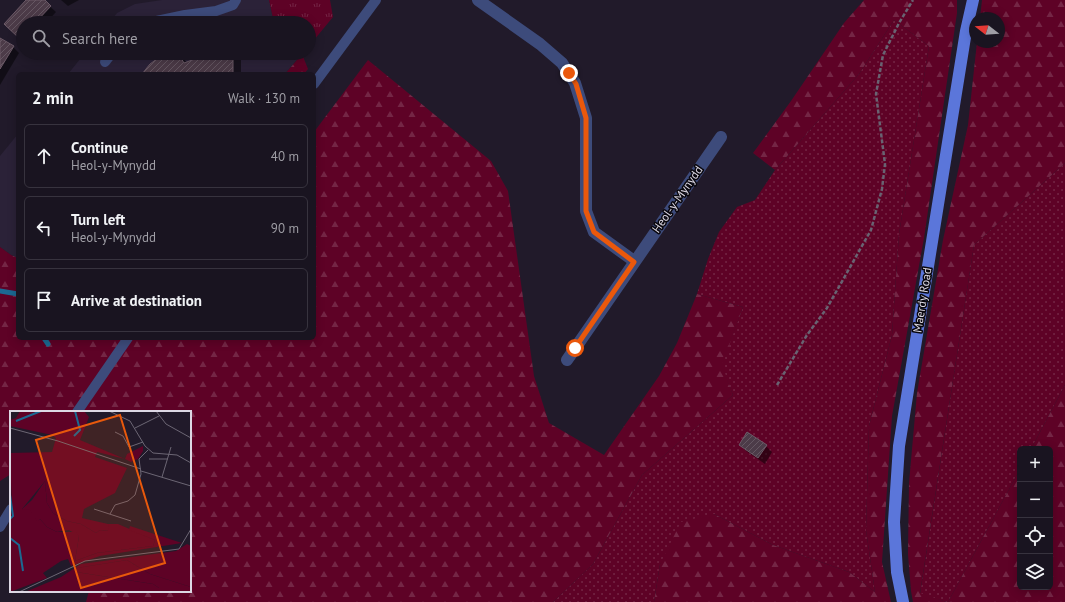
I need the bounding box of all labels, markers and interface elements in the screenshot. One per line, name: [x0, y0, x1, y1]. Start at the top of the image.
north arrow: [969, 12, 1005, 48]
search box: [16, 16, 316, 60]
icon: search: [30, 27, 52, 49]
text: Search here: [62, 29, 138, 48]
route end: [560, 64, 578, 82]
text: 2 min: [32, 87, 73, 109]
text: Walk · 130 m: [228, 90, 300, 107]
text: Continue: [71, 138, 128, 157]
icon: ahead: [33, 145, 55, 167]
text: 40 m: [271, 148, 299, 165]
text: Heol-y-Mynydd: [71, 157, 156, 174]
street label: Heol-y-Mynydd: [648, 163, 706, 235]
text: Turn left: [71, 210, 125, 229]
icon: left: [33, 217, 55, 239]
text: 90 m: [271, 220, 299, 237]
text: Heol-y-Mynydd: [71, 229, 156, 246]
street label: Maerdy Road: [909, 266, 935, 334]
icon: arrive: [33, 289, 55, 311]
text: Arrive at destination: [71, 291, 202, 310]
route start: [566, 339, 584, 357]
inset map: [10, 411, 191, 592]
map controls: [1017, 446, 1053, 590]
button: +: [1017, 446, 1053, 482]
button: −: [1017, 482, 1053, 518]
button: locate: [1017, 518, 1053, 554]
button: layers: [1017, 554, 1053, 590]

